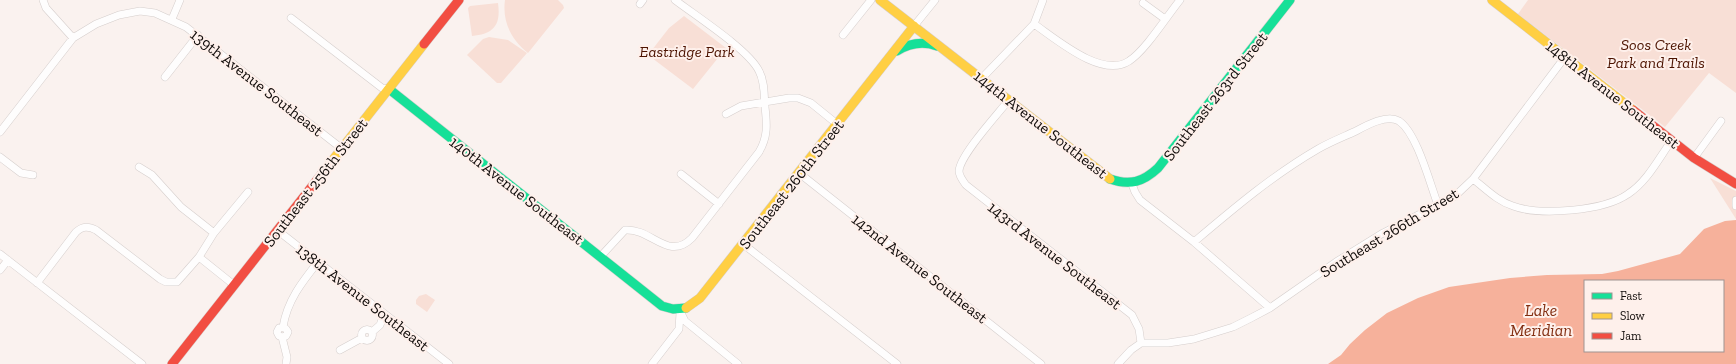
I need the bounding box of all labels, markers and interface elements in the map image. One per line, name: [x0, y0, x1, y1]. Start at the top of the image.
street label: 139th Avenue Southeast: [186, 25, 327, 140]
street label: Southeast 263rd Street: [1159, 28, 1272, 165]
park label: Soos Creek Park and Trails: [1607, 35, 1705, 72]
street label: 148th Avenue Southeast: [1542, 36, 1683, 153]
park label: Eastridge Park: [639, 42, 735, 61]
street label: 144th Avenue Southeast: [970, 66, 1111, 183]
street label: Southeast 256th Street: [259, 114, 372, 250]
street label: Southeast 260th Street: [735, 116, 848, 253]
street label: 140th Avenue Southeast: [446, 132, 588, 249]
street label: Southeast 266th Street: [1317, 184, 1462, 281]
street label: 143rd Avenue Southeast: [984, 197, 1125, 314]
street label: 142nd Avenue Southeast: [848, 209, 991, 327]
street label: 138th Avenue Southeast: [292, 240, 433, 355]
legend: [1584, 280, 1724, 352]
text: Fast: [1620, 289, 1643, 303]
water label: Lake Meridian: [1510, 300, 1572, 340]
text: Slow: [1620, 309, 1646, 323]
text: Jam: [1620, 329, 1642, 343]

